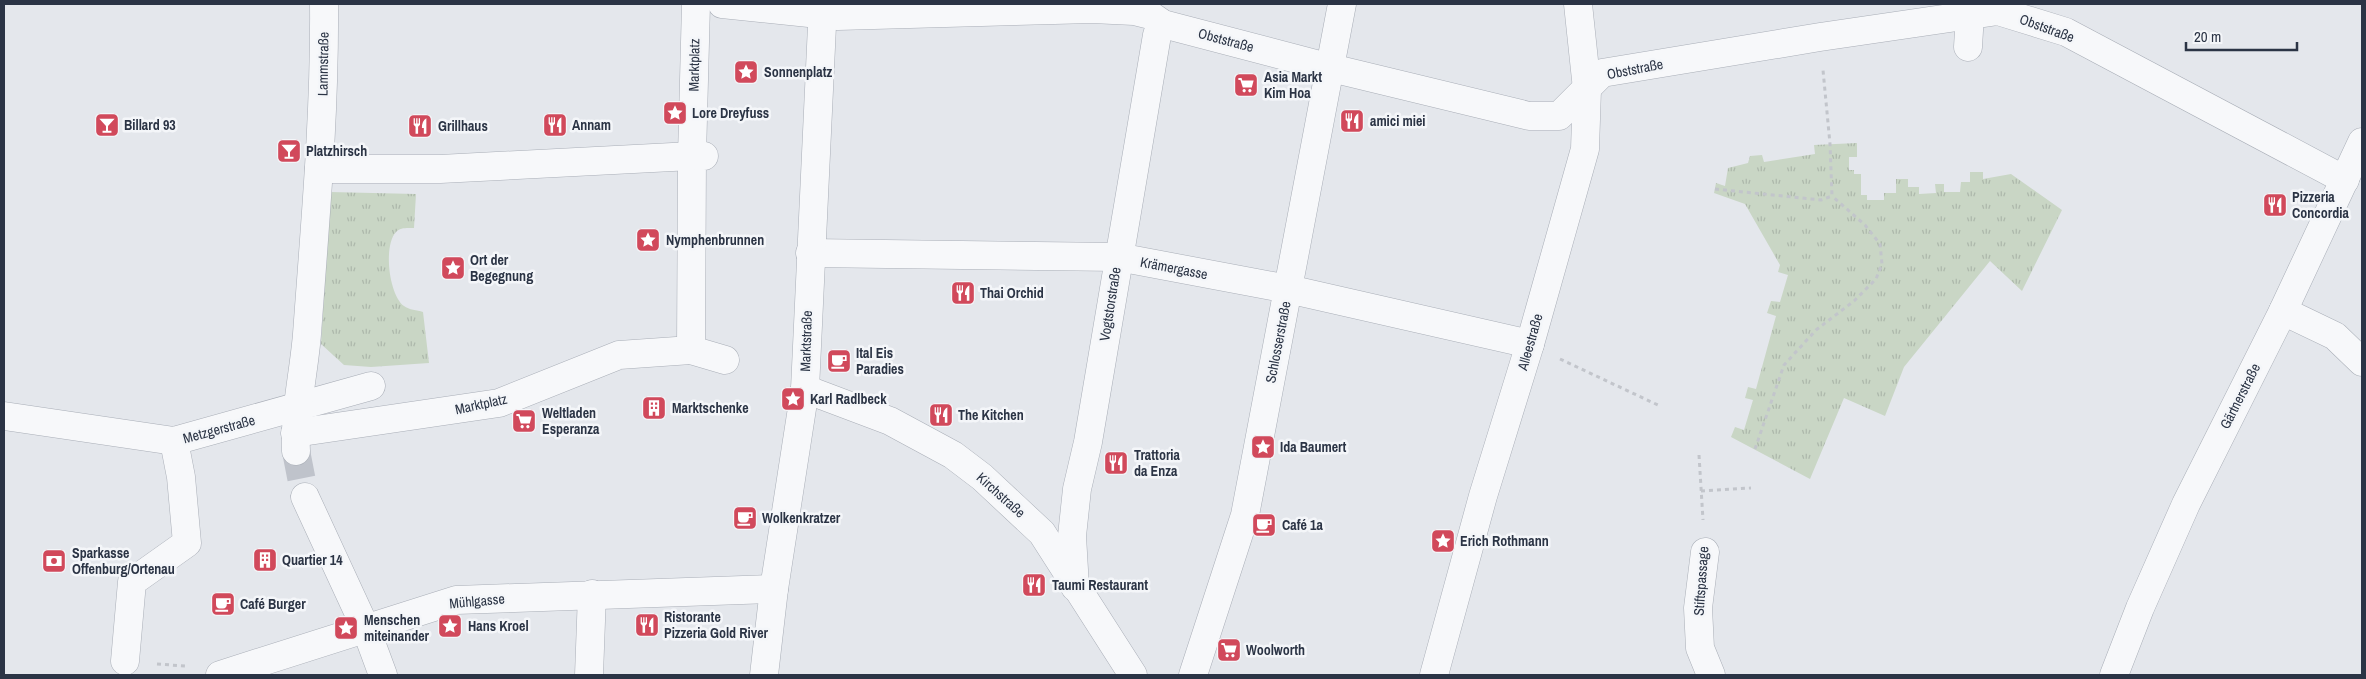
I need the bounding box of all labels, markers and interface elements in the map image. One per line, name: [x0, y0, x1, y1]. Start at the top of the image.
street label: Obststraße: [2017, 10, 2077, 46]
scale bar: [2186, 20, 2297, 52]
street label: Obststraße: [1196, 24, 1256, 56]
text: 20 m: [2194, 26, 2221, 47]
street label: Lammstraße: [313, 32, 333, 96]
street label: Marktplatz: [685, 38, 703, 92]
street label: Obststraße: [1605, 55, 1665, 83]
place icon: Sonnenplatz: [733, 59, 759, 85]
place label: Sonnenplatz: [764, 63, 833, 81]
place label: Asia Markt Kim Hoa: [1264, 68, 1322, 102]
supermarket icon: Asia Markt Kim Hoa: [1233, 72, 1259, 98]
place icon: Lore Dreyfuss: [662, 100, 688, 126]
place label: Lore Dreyfuss: [692, 104, 769, 122]
restaurant icon: amici miei: [1339, 108, 1365, 134]
bar icon: Billard 93: [94, 112, 120, 138]
restaurant icon: Annam: [542, 112, 568, 138]
place label: amici miei: [1370, 112, 1426, 130]
restaurant icon: Grillhaus: [407, 113, 433, 139]
place label: Billard 93: [124, 116, 176, 134]
place label: Annam: [572, 116, 611, 134]
place label: Grillhaus: [438, 117, 488, 135]
bar icon: Platzhirsch: [276, 138, 302, 164]
place label: Platzhirsch: [306, 142, 367, 160]
place label: Pizzeria Concordia: [2292, 188, 2349, 222]
restaurant icon: Pizzeria Concordia: [2262, 192, 2288, 218]
place icon: Nymphenbrunnen: [635, 227, 661, 253]
place label: Nymphenbrunnen: [666, 231, 764, 249]
place label: Ort der Begegnung: [470, 251, 533, 285]
street label: Krämergasse: [1139, 253, 1209, 283]
place icon: Ort der Begegnung: [440, 255, 466, 281]
street label: Vogtstorstraße: [1095, 266, 1125, 342]
restaurant icon: Thai Orchid: [950, 280, 976, 306]
place label: Thai Orchid: [980, 284, 1044, 302]
street label: Schlosserstraße: [1261, 300, 1295, 384]
street label: Marktstraße: [796, 310, 816, 372]
street label: Alleestraße: [1513, 312, 1547, 373]
place label: Ital Eis Paradies: [856, 344, 904, 378]
cafe icon: Ital Eis Paradies: [826, 348, 852, 374]
street label: Gärtnerstraße: [2216, 360, 2264, 432]
place icon: Karl Radlbeck: [780, 386, 806, 412]
street label: Marktplatz: [453, 390, 509, 418]
place label: Karl Radlbeck: [810, 390, 887, 408]
building icon: Marktschenke: [641, 395, 667, 421]
place label: Marktschenke: [672, 399, 749, 417]
restaurant icon: The Kitchen: [928, 402, 954, 428]
place label: Weltladen Esperanza: [542, 404, 600, 438]
place label: The Kitchen: [958, 406, 1024, 424]
supermarket icon: Weltladen Esperanza: [511, 408, 537, 434]
street label: Metzgerstraße: [181, 411, 257, 447]
place icon: Ida Baumert: [1250, 434, 1276, 460]
place label: Ida Baumert: [1280, 438, 1347, 456]
place label: Trattoria da Enza: [1134, 446, 1181, 480]
restaurant icon: Trattoria da Enza: [1103, 450, 1129, 476]
street label: Kirchstraße: [973, 468, 1029, 522]
cafe icon: Wolkenkratzer: [732, 505, 758, 531]
place label: Wolkenkratzer: [762, 509, 841, 527]
cafe icon: Café 1a: [1251, 512, 1277, 538]
place label: Café 1a: [1282, 516, 1323, 534]
place icon: Erich Rothmann: [1430, 528, 1456, 554]
place label: Erich Rothmann: [1460, 532, 1549, 550]
place label: Sparkasse Offenburg/Ortenau: [72, 544, 175, 578]
street label: Stiftspassage: [1690, 546, 1712, 616]
building icon: Quartier 14: [252, 547, 278, 573]
bank icon: Sparkasse Offenburg/Ortenau: [41, 548, 67, 574]
place label: Quartier 14: [282, 551, 343, 569]
restaurant icon: Taumi Restaurant: [1021, 572, 1047, 598]
place label: Taumi Restaurant: [1052, 576, 1148, 594]
street label: Mühlgasse: [449, 590, 505, 612]
cafe icon: Café Burger: [210, 591, 236, 617]
place label: Café Burger: [240, 595, 306, 613]
place label: Ristorante Pizzeria Gold River: [664, 608, 769, 642]
place label: Menschen miteinander: [364, 611, 430, 645]
restaurant icon: Ristorante Pizzeria Gold River: [634, 612, 660, 638]
place icon: Hans Kroel: [437, 613, 463, 639]
place icon: Menschen miteinander: [333, 615, 359, 641]
place label: Hans Kroel: [468, 617, 529, 635]
supermarket icon: Woolworth: [1216, 637, 1242, 663]
place label: Woolworth: [1246, 641, 1305, 659]

